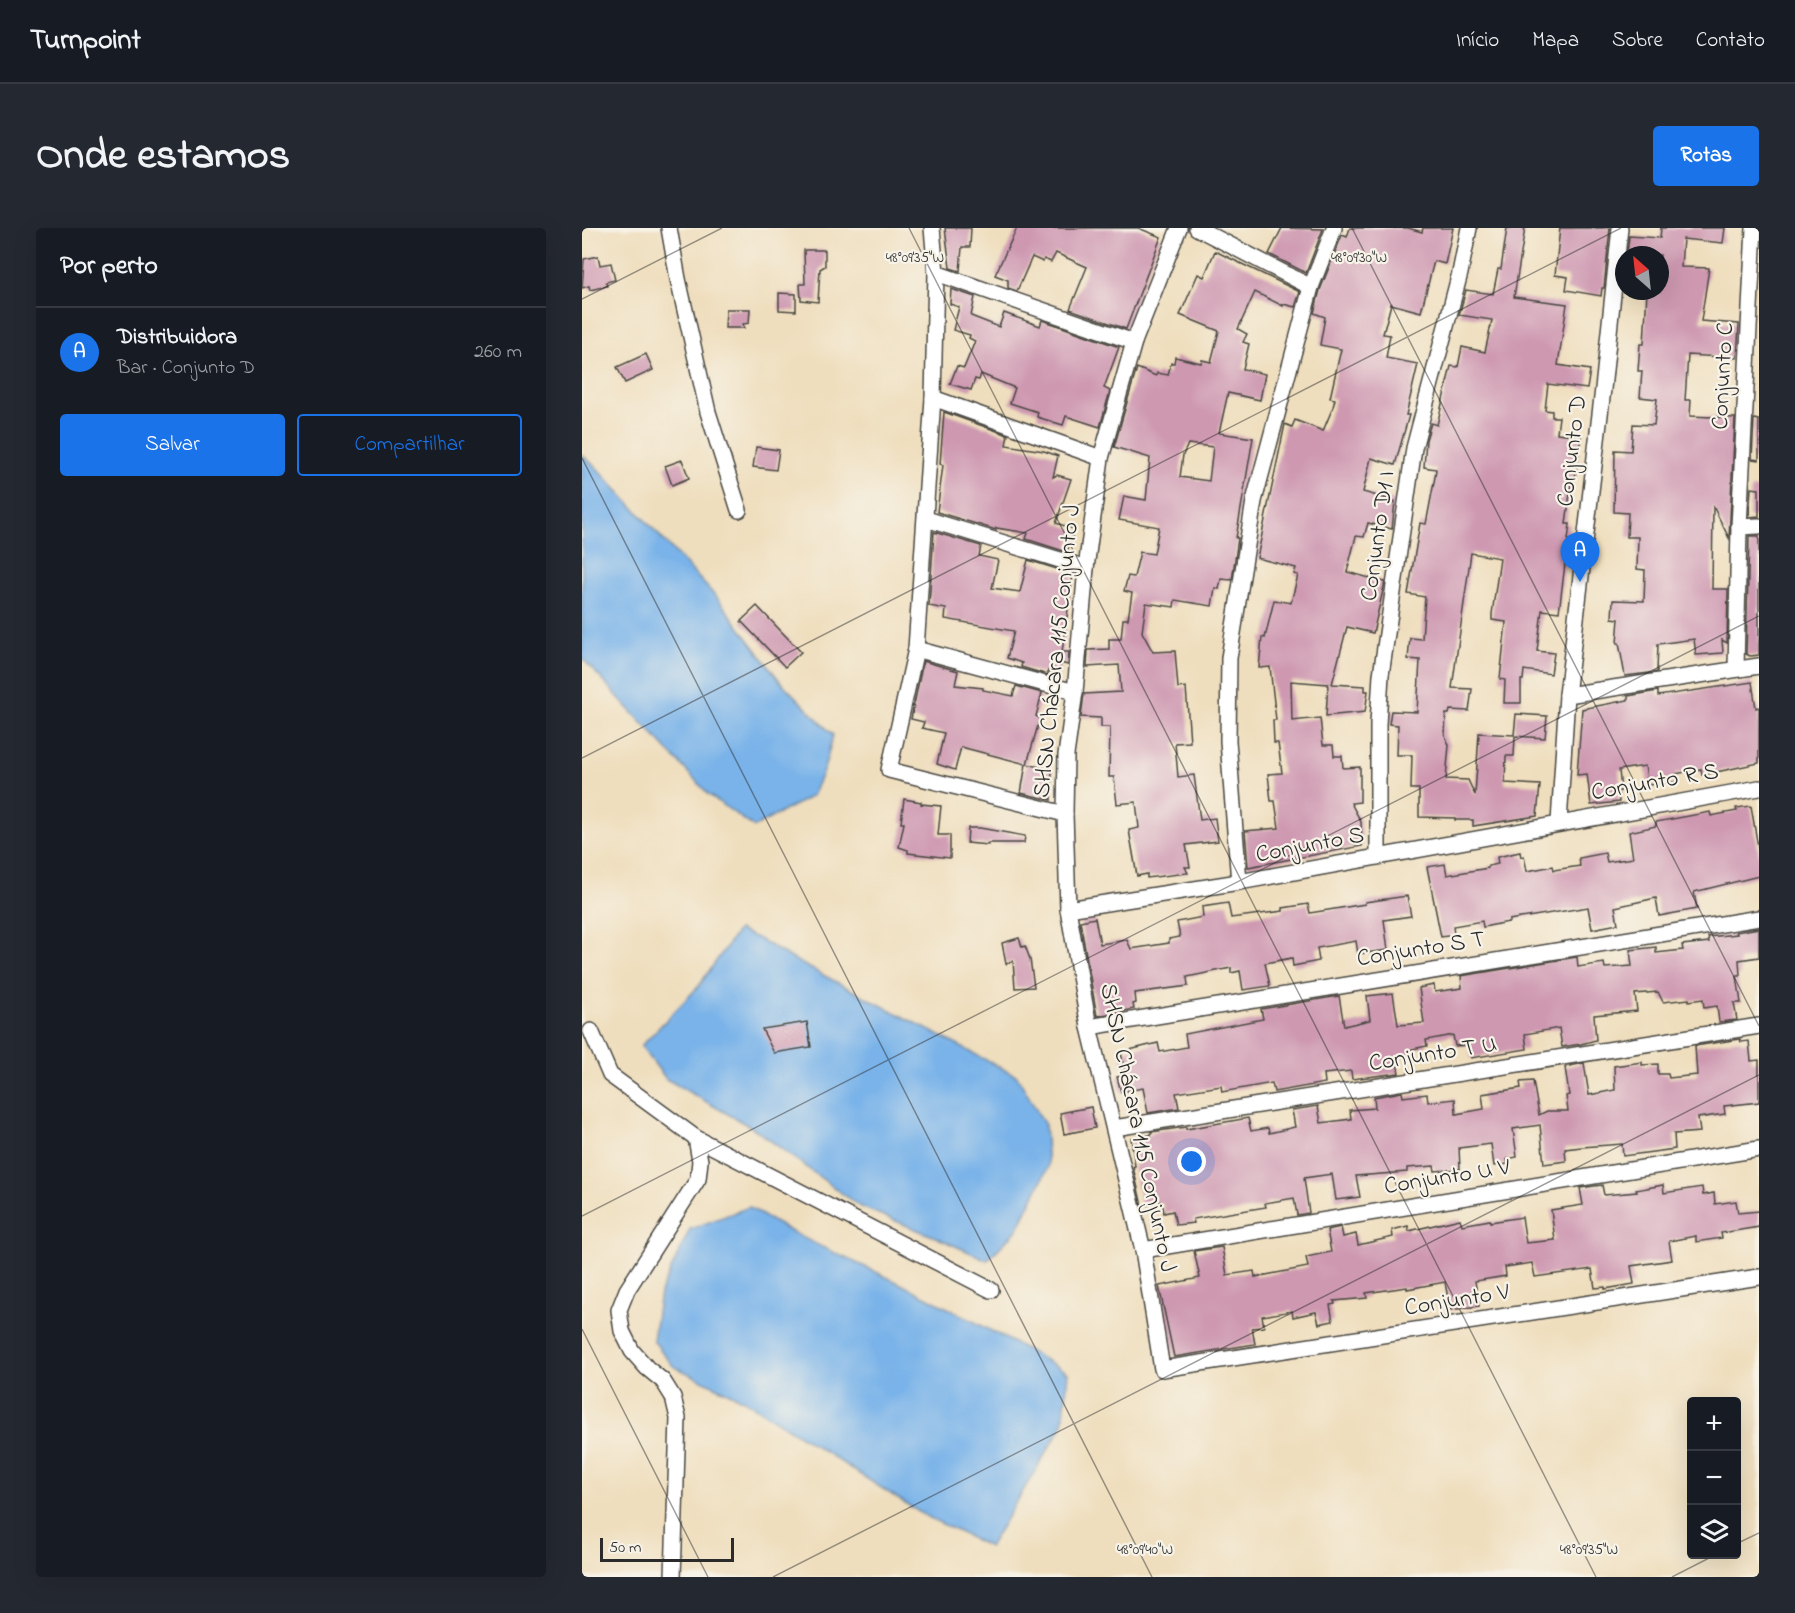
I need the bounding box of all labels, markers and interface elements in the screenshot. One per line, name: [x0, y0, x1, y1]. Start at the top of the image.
text: Turnpoint: [30, 21, 141, 62]
text: Início: [1456, 26, 1499, 56]
text: Mapa: [1532, 26, 1579, 56]
text: Sobre: [1612, 26, 1663, 56]
text: Contato: [1696, 26, 1765, 56]
text: Onde estamos: [36, 126, 290, 187]
button: Rotas: [1653, 126, 1759, 186]
north arrow: [1615, 246, 1669, 300]
text: 48°09'35"W: [886, 247, 944, 269]
text: 48°09'30"W: [1331, 247, 1387, 269]
text: Por perto: [60, 248, 158, 286]
street label: Conjunto C: [1704, 321, 1744, 431]
text: Distribuidora: [117, 322, 237, 354]
text: A: [73, 338, 86, 367]
text: 260 m: [474, 338, 522, 367]
text: Bar · Conjunto D: [117, 354, 255, 383]
street label: Conjunto D: [1549, 393, 1597, 509]
button: Salvar: [60, 414, 285, 476]
button: Compartilhar: [297, 414, 522, 476]
street label: Conjunto D1 I: [1353, 469, 1405, 603]
street label: SHSN Chácara 115 Conjunto J: [1025, 503, 1091, 799]
pin: A: [1560, 532, 1600, 582]
street label: Conjunto R S: [1588, 755, 1722, 811]
street label: Conjunto S: [1253, 818, 1367, 874]
street label: Conjunto S T: [1354, 923, 1488, 977]
street label: SHSN Chácara 115 Conjunto J: [1089, 980, 1185, 1276]
street label: Conjunto T U: [1366, 1028, 1500, 1082]
your location: [1177, 1147, 1206, 1176]
street label: Conjunto U V: [1382, 1151, 1513, 1205]
street label: Conjunto V: [1402, 1275, 1513, 1327]
map controls: [1687, 1397, 1741, 1559]
button: +: [1687, 1397, 1741, 1451]
button: −: [1687, 1451, 1741, 1505]
button: layers: [1687, 1505, 1741, 1559]
scale bar: [600, 1535, 734, 1562]
text: 50 m: [609, 1536, 641, 1560]
text: 48°09'40"W: [1117, 1539, 1173, 1561]
text: 48°09'35"W: [1560, 1539, 1618, 1561]

